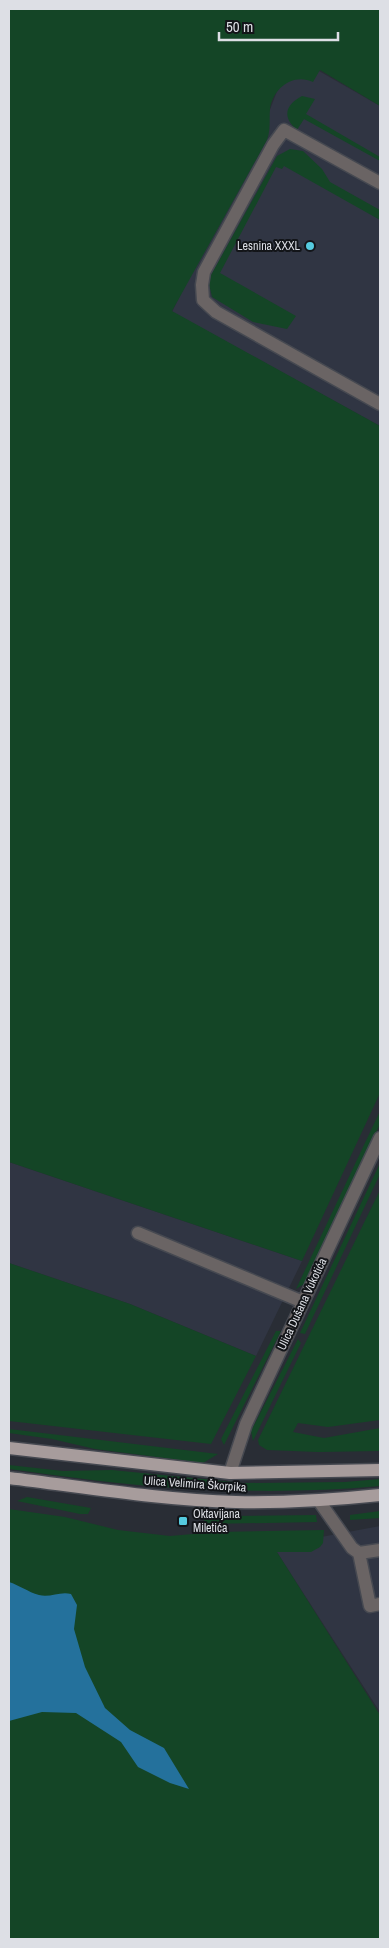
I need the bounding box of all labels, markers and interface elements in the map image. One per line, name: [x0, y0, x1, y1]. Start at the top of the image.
scale bar: [219, 10, 338, 42]
text: 50 m: [226, 16, 253, 37]
place label: Lesnina XXXL: [237, 238, 301, 254]
marker: Lesnina XXXL: [304, 240, 316, 252]
street label: Ulica Dušana Vukotića: [274, 1255, 331, 1353]
street label: Ulica Velimira Škorpika: [143, 1472, 247, 1496]
place label: Oktavijana Miletića: [193, 1506, 241, 1536]
marker: Oktavijana Miletića: [177, 1515, 189, 1527]

